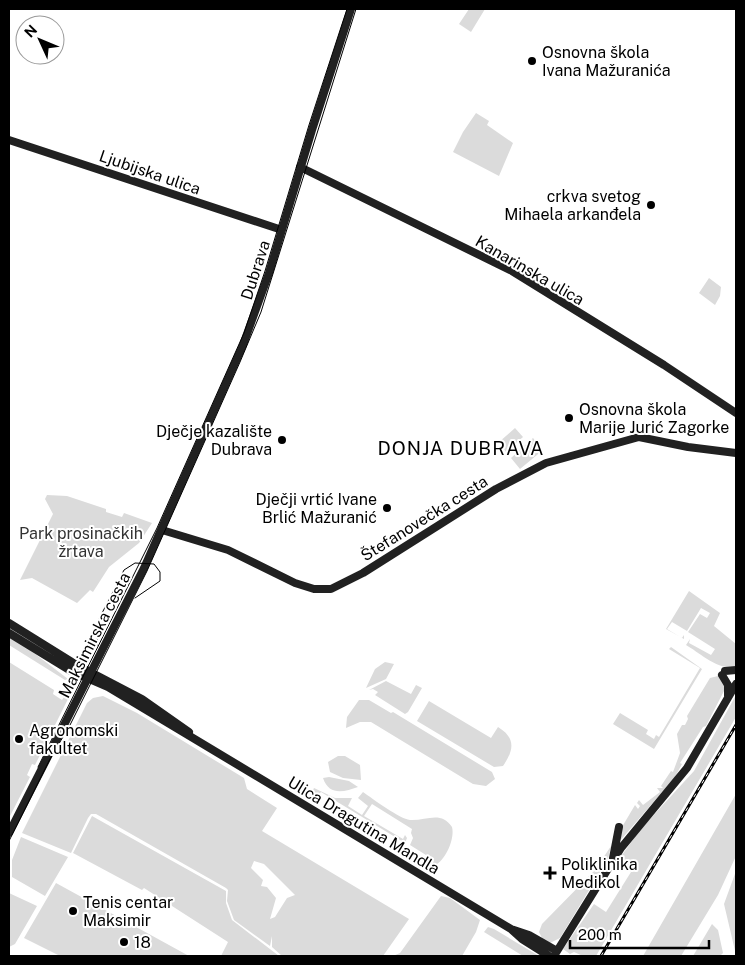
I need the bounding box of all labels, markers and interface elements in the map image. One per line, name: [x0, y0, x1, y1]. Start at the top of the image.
north arrow: [15, 15, 65, 65]
text: N: [21, 21, 40, 40]
place label: Osnovna škola Ivana Mažuranića: [542, 43, 671, 80]
marker: Osnovna škola Ivana Mažuranića: [526, 55, 538, 67]
street label: Ljubijska ulica: [97, 146, 203, 199]
place label: crkva svetog Mihaela arkanđela: [504, 187, 641, 224]
marker: crkva svetog Mihaela arkanđela: [645, 199, 657, 211]
street label: Kanarinska ulica: [472, 232, 587, 309]
street label: Dubrava: [237, 238, 274, 302]
place label: Osnovna škola Marije Jurić Zagorke: [579, 400, 729, 437]
marker: Osnovna škola Marije Jurić Zagorke: [563, 412, 575, 424]
place label: Dječje kazalište Dubrava: [156, 422, 272, 459]
marker: Dječje kazalište Dubrava: [276, 434, 288, 446]
district label: DONJA DUBRAVA: [378, 437, 544, 459]
street label: Štefanovečka cesta: [357, 471, 491, 565]
place label: Dječji vrtić Ivane Brlić Mažuranić: [256, 490, 377, 527]
marker: Dječji vrtić Ivane Brlić Mažuranić: [381, 502, 393, 514]
park label: Park prosinačkih žrtava: [19, 524, 143, 561]
street label: Maksimirska cesta: [55, 569, 134, 701]
place label: Agronomski fakultet: [29, 721, 118, 758]
marker: Agronomski fakultet: [13, 733, 25, 745]
street label: Ulica Dragutina Mandla: [284, 773, 443, 878]
place label: Poliklinika Medikol: [561, 855, 638, 892]
marker: Poliklinika Medikol: [543, 866, 557, 880]
place label: Tenis centar Maksimir: [83, 893, 173, 930]
marker: Tenis centar Maksimir: [67, 905, 79, 917]
scale bar: [570, 918, 709, 950]
text: 200 m: [578, 926, 622, 943]
place label: 18: [134, 933, 151, 952]
marker: 18: [118, 936, 130, 948]

